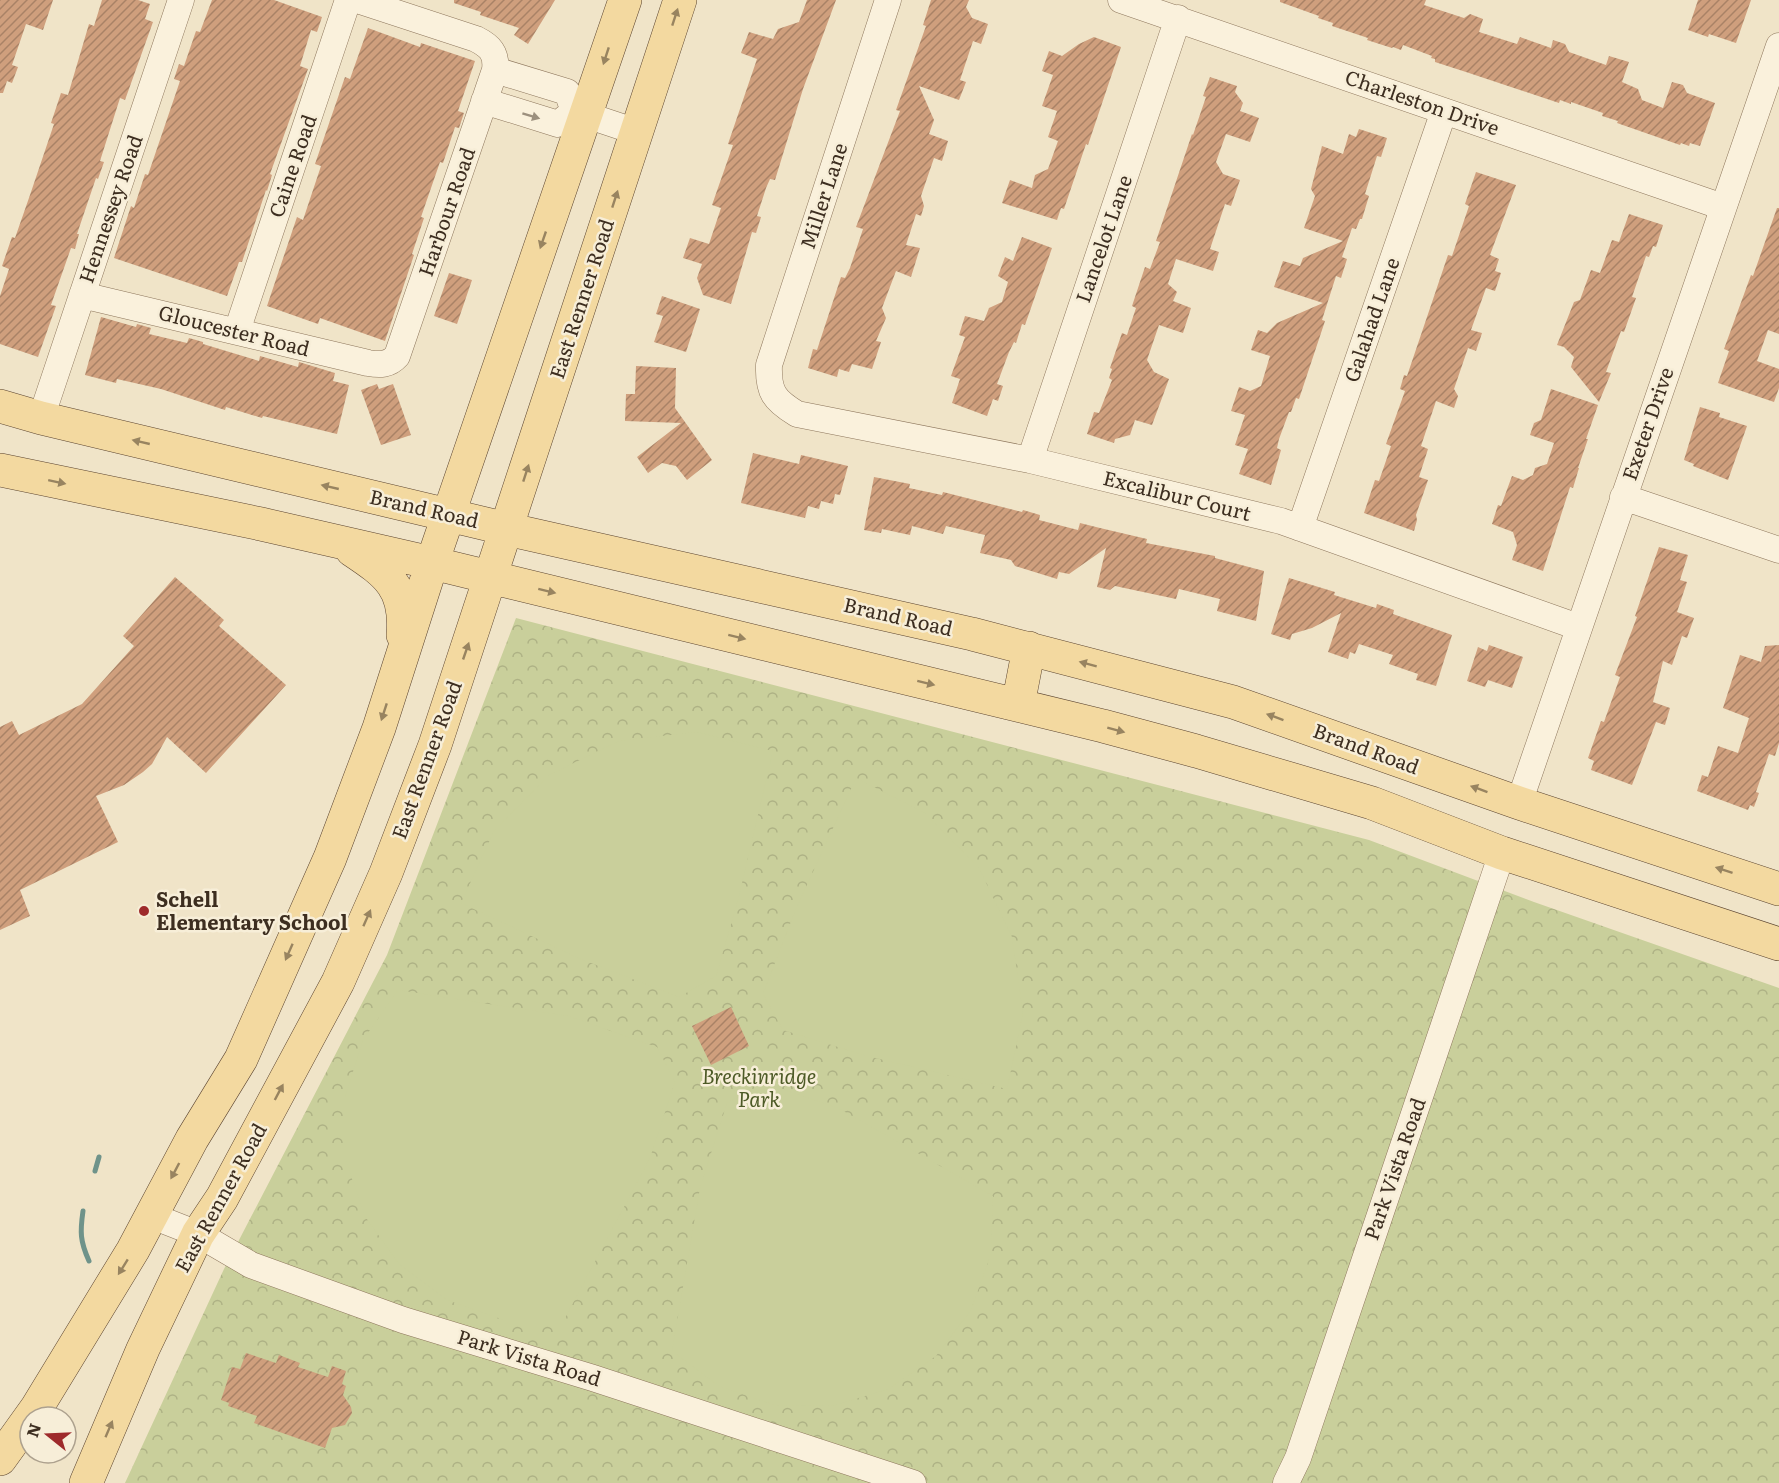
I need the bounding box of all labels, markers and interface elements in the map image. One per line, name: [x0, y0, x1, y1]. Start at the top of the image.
one-way arrow: [671, 8, 680, 26]
one-way arrow: [601, 47, 611, 65]
street label: Charleston Drive: [1341, 61, 1504, 142]
street label: Caine Road: [259, 110, 323, 221]
one-way arrow: [522, 112, 540, 121]
street label: Hennessey Road: [70, 130, 149, 287]
street label: Miller Lane: [791, 138, 853, 252]
street label: Harbour Road: [409, 143, 481, 280]
street label: Lancelot Lane: [1066, 170, 1138, 306]
one-way arrow: [611, 190, 620, 208]
street label: East Renner Road: [540, 215, 620, 382]
one-way arrow: [538, 231, 548, 249]
street label: Galahad Lane: [1335, 253, 1405, 386]
street label: Gloucester Road: [156, 296, 313, 362]
street label: Exeter Drive: [1613, 363, 1680, 484]
one-way arrow: [131, 437, 150, 446]
street label: Excalibur Court: [1100, 461, 1255, 527]
one-way arrow: [521, 464, 531, 482]
one-way arrow: [48, 478, 67, 487]
street label: Brand Road: [367, 480, 482, 534]
one-way arrow: [321, 482, 340, 491]
one-way arrow: [538, 586, 557, 596]
street label: Brand Road: [841, 588, 956, 642]
one-way arrow: [728, 632, 746, 642]
one-way arrow: [462, 642, 471, 660]
one-way arrow: [1078, 658, 1097, 668]
street label: East Renner Road: [383, 676, 468, 843]
one-way arrow: [917, 678, 936, 688]
one-way arrow: [379, 703, 388, 721]
one-way arrow: [1266, 711, 1284, 721]
street label: Brand Road: [1309, 714, 1424, 780]
one-way arrow: [1107, 725, 1125, 735]
one-way arrow: [1470, 783, 1488, 793]
one-way arrow: [1715, 865, 1733, 874]
place label: Schell Elementary School: [156, 883, 348, 936]
marker: Schell Elementary School: [137, 904, 151, 918]
one-way arrow: [362, 909, 371, 926]
one-way arrow: [284, 943, 293, 960]
park label: Breckinridge Park: [702, 1060, 816, 1113]
one-way arrow: [274, 1083, 284, 1100]
street label: Park Vista Road: [1355, 1093, 1432, 1244]
street label: East Renner Road: [166, 1117, 273, 1277]
one-way arrow: [170, 1162, 180, 1179]
one-way arrow: [118, 1259, 129, 1275]
street label: Park Vista Road: [454, 1320, 605, 1392]
north arrow: [18, 1405, 78, 1465]
text: N: [19, 1420, 46, 1440]
one-way arrow: [105, 1420, 114, 1438]

